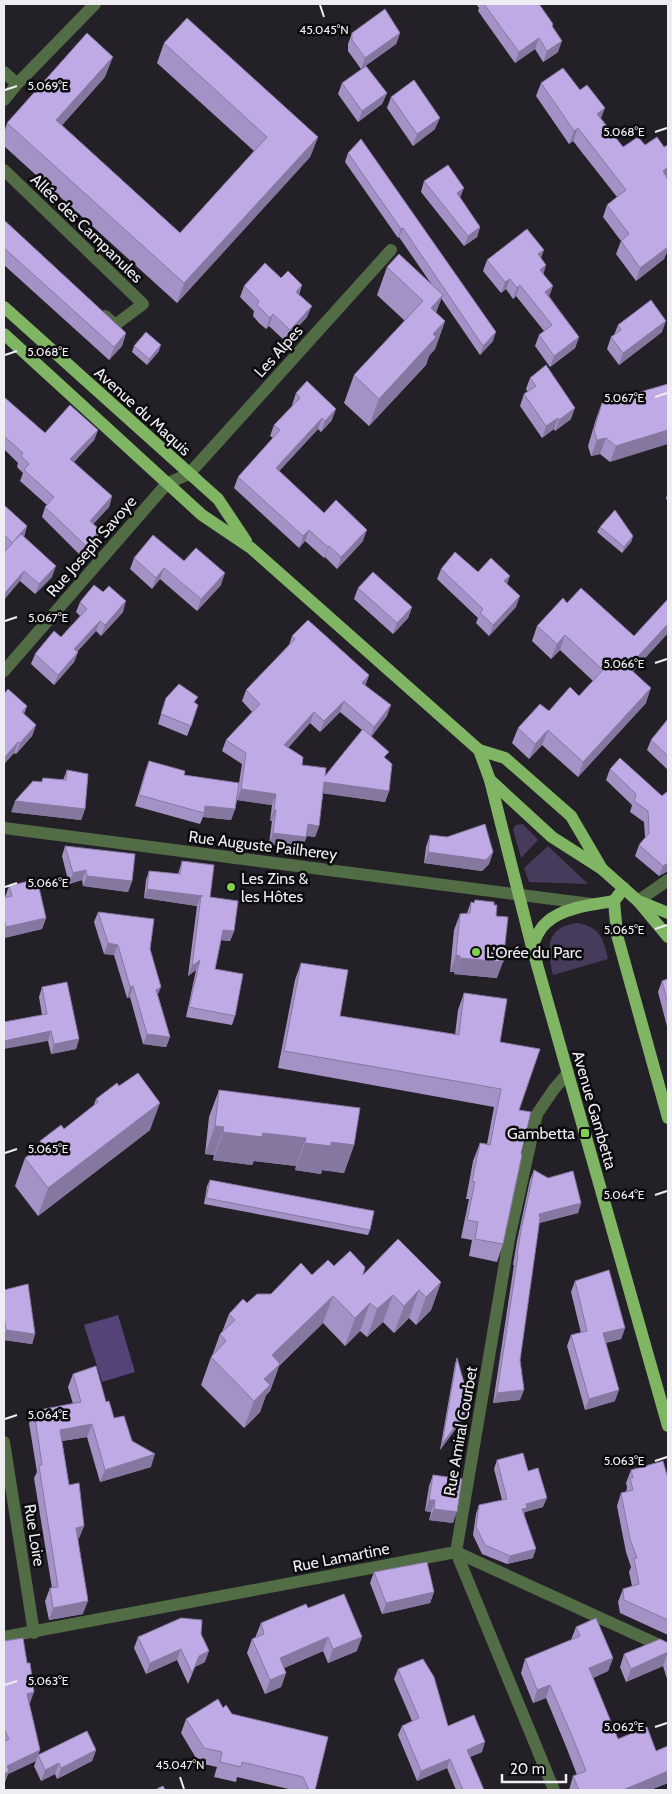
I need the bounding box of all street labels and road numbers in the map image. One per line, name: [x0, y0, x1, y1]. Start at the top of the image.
street label: Allée des Campanules: [27, 170, 147, 287]
street label: Les Alpes: [250, 321, 307, 381]
street label: Avenue du Maquis: [91, 363, 195, 460]
street label: Rue Joseph Savoye: [42, 492, 140, 601]
street label: Rue Auguste Pailherey: [188, 827, 338, 864]
street label: Avenue Gambetta: [569, 1049, 621, 1172]
street label: Rue Amiral Courbet: [440, 1364, 481, 1497]
street label: Rue Loire: [20, 1503, 49, 1568]
street label: Rue Lamartine: [291, 1539, 391, 1576]

